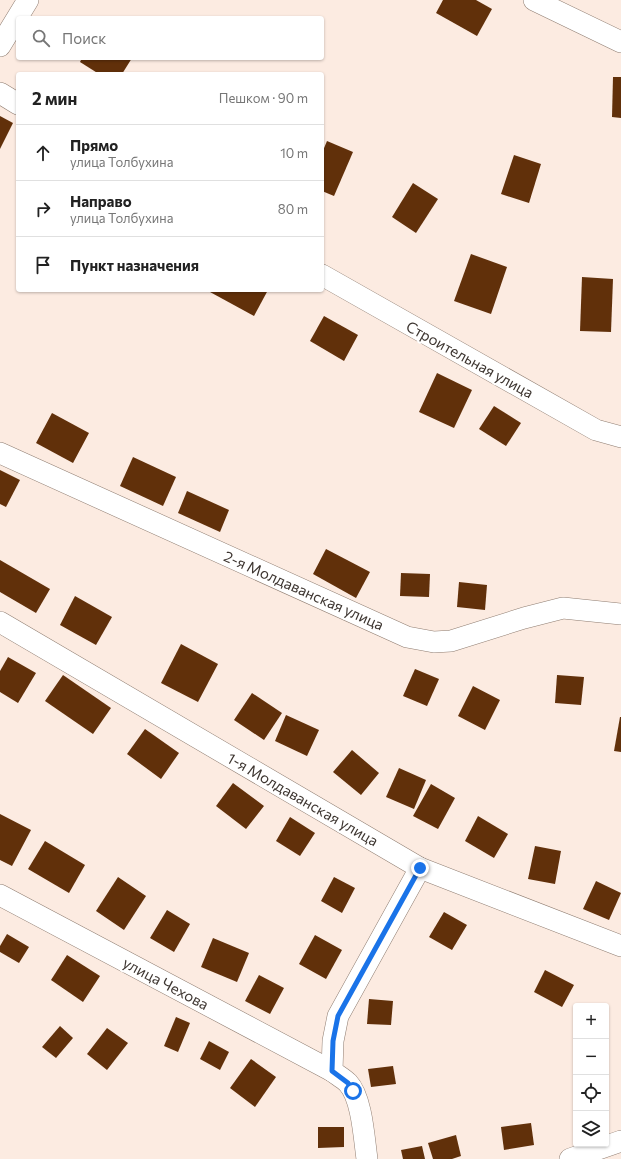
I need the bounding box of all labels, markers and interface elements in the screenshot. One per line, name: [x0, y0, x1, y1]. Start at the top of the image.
search box: [16, 16, 324, 60]
icon: search: [30, 27, 52, 49]
text: Поиск: [62, 29, 106, 47]
text: 2 мин: [32, 88, 77, 109]
text: Пешком · 90 m: [219, 90, 308, 106]
text: Прямо: [70, 136, 118, 154]
icon: ahead: [32, 142, 54, 164]
text: 10 m: [280, 145, 308, 161]
text: улица Толбухина: [70, 154, 173, 170]
text: Направо: [70, 192, 132, 210]
icon: right: [32, 198, 54, 220]
text: 80 m: [278, 201, 308, 217]
text: улица Толбухина: [70, 210, 173, 226]
icon: arrive: [32, 254, 54, 276]
text: Пункт назначения: [70, 256, 199, 274]
street label: Строительная улица: [403, 317, 537, 401]
street label: 2-я Молдаванская улица: [221, 547, 387, 633]
street label: 1-я Молдаванская улица: [224, 748, 382, 850]
route end: [411, 859, 429, 877]
street label: улица Чехова: [120, 953, 212, 1013]
map controls: [573, 1003, 609, 1147]
button: +: [573, 1003, 609, 1039]
button: −: [573, 1039, 609, 1075]
button: locate: [573, 1075, 609, 1111]
route start: [344, 1082, 362, 1100]
button: layers: [573, 1111, 609, 1147]

